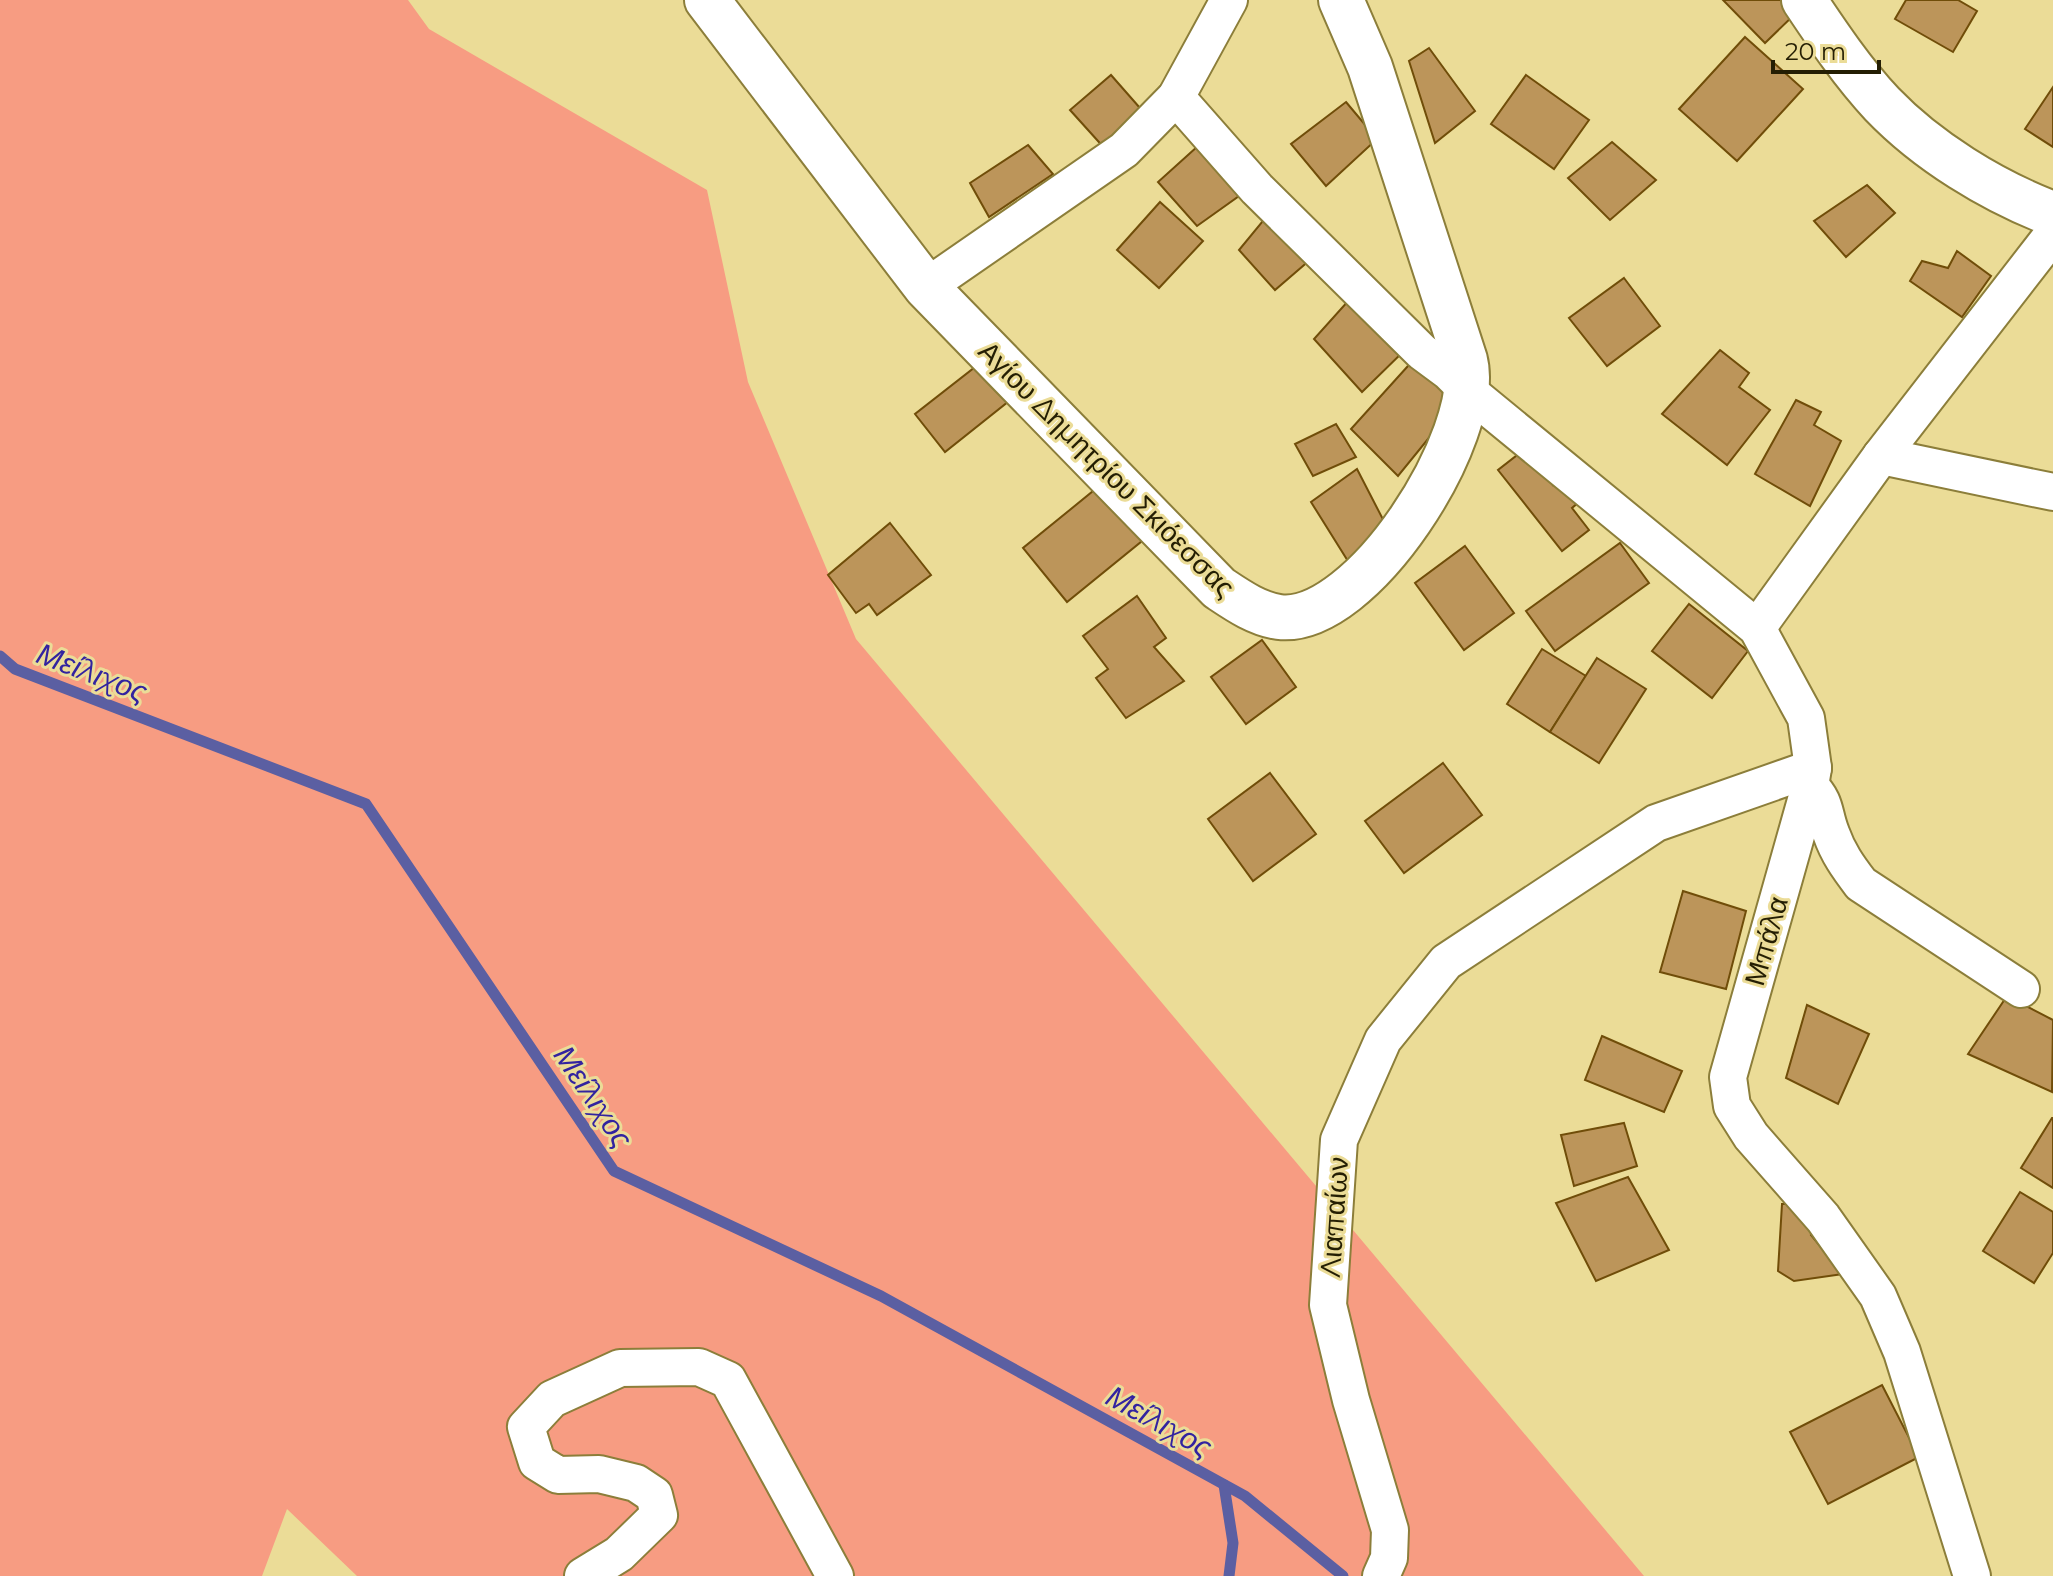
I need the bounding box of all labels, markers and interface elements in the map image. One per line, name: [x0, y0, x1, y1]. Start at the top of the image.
scale bar: [1773, 24, 1879, 74]
text: 20 m: [1785, 37, 1846, 66]
street label: Αγίου Δημητρίου Σκιόεσσας: [972, 334, 1242, 604]
water label: Μείλιχος: [32, 635, 153, 711]
street label: Μπάλα: [1737, 893, 1795, 989]
water label: Μείλιχος: [546, 1039, 641, 1155]
street label: Λιαπαίων: [1313, 1156, 1355, 1278]
water label: Μείλιχος: [1100, 1377, 1219, 1466]

